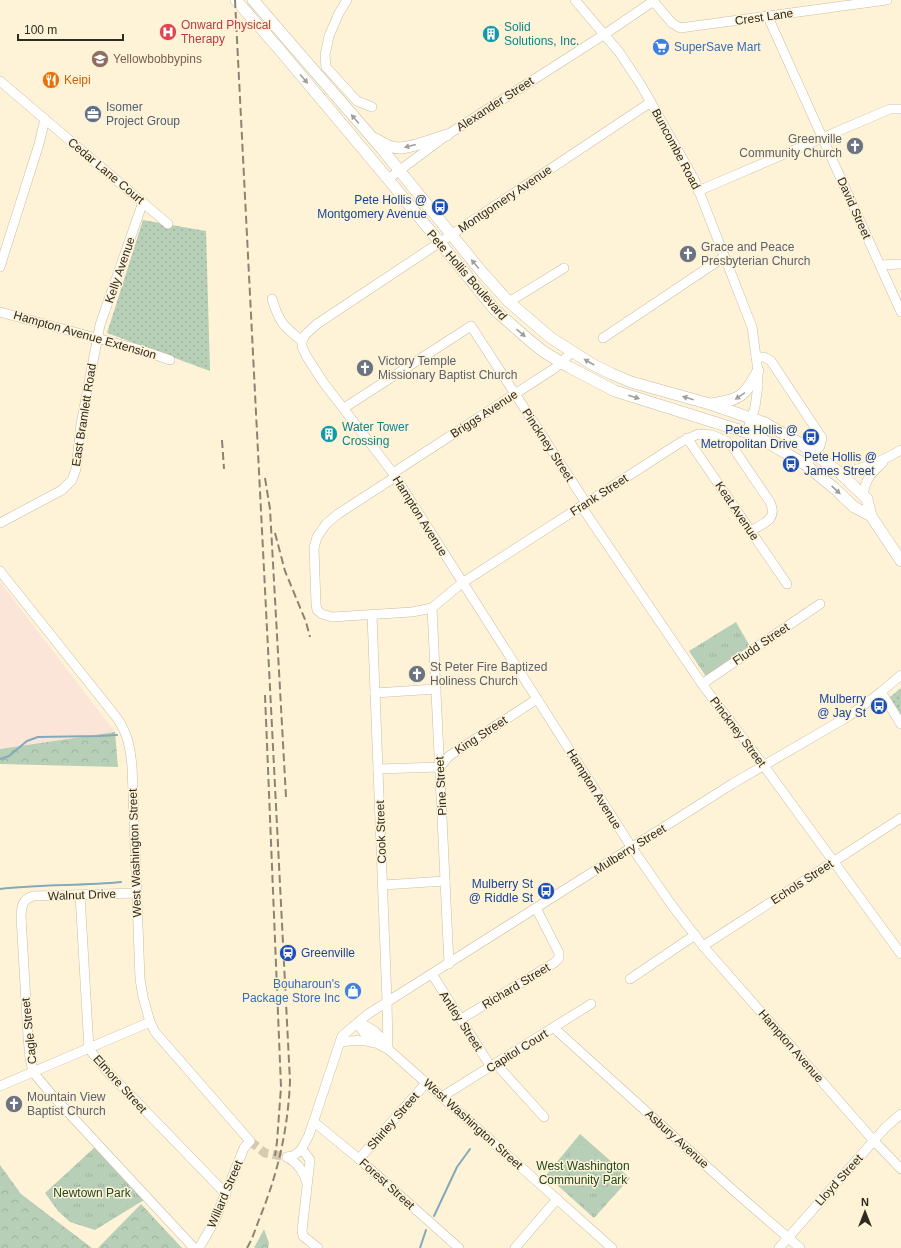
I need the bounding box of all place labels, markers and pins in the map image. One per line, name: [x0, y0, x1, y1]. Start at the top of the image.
place label: Onward Physical Therapy: [181, 18, 271, 46]
place label: Solid Solutions, Inc.: [504, 20, 579, 48]
hospital icon: Onward Physical Therapy: [158, 22, 178, 42]
building icon: Solid Solutions, Inc.: [481, 24, 501, 44]
supermarket icon: SuperSave Mart: [651, 37, 671, 57]
place label: SuperSave Mart: [674, 40, 761, 54]
school or university icon: Yellowbobbypins: [90, 49, 110, 69]
place label: Yellowbobbypins: [113, 52, 202, 66]
restaurant icon: Keipi: [41, 70, 61, 90]
place label: Keipi: [64, 73, 91, 87]
place label: Isomer Project Group: [106, 100, 180, 128]
office icon: Isomer Project Group: [83, 104, 103, 124]
place label: Greenville Community Church: [739, 132, 842, 160]
church icon: Greenville Community Church: [845, 136, 865, 156]
place label: Pete Hollis @ Montgomery Avenue: [317, 193, 427, 221]
bus stop icon: Pete Hollis @ Montgomery Avenue: [430, 197, 450, 217]
place label: Grace and Peace Presbyterian Church: [701, 240, 810, 268]
church icon: Grace and Peace Presbyterian Church: [678, 244, 698, 264]
place label: Victory Temple Missionary Baptist Church: [378, 354, 517, 382]
church icon: Victory Temple Missionary Baptist Church: [355, 358, 375, 378]
place label: Water Tower Crossing: [342, 420, 409, 448]
place label: Pete Hollis @ Metropolitan Drive: [701, 423, 798, 451]
building icon: Water Tower Crossing: [319, 424, 339, 444]
bus stop icon: Pete Hollis @ Metropolitan Drive: [801, 427, 821, 447]
place label: Pete Hollis @ James Street: [804, 450, 877, 478]
bus stop icon: Pete Hollis @ James Street: [781, 454, 801, 474]
place label: St Peter Fire Baptized Holiness Church: [430, 660, 547, 688]
church icon: St Peter Fire Baptized Holiness Church: [407, 664, 427, 684]
place label: Mulberry @ Jay St: [817, 692, 867, 720]
bus stop icon: Mulberry @ Jay St: [869, 696, 889, 716]
place label: Mulberry St @ Riddle St: [469, 877, 534, 905]
bus stop icon: Mulberry St @ Riddle St: [536, 881, 556, 901]
station icon: Greenville: [278, 943, 298, 963]
place label: Greenville: [301, 946, 355, 960]
place label: Bouharoun's Package Store Inc: [242, 977, 340, 1005]
shop icon: Bouharoun's Package Store Inc: [343, 981, 363, 1001]
place label: Mountain View Baptist Church: [27, 1090, 106, 1118]
church icon: Mountain View Baptist Church: [4, 1094, 24, 1114]

